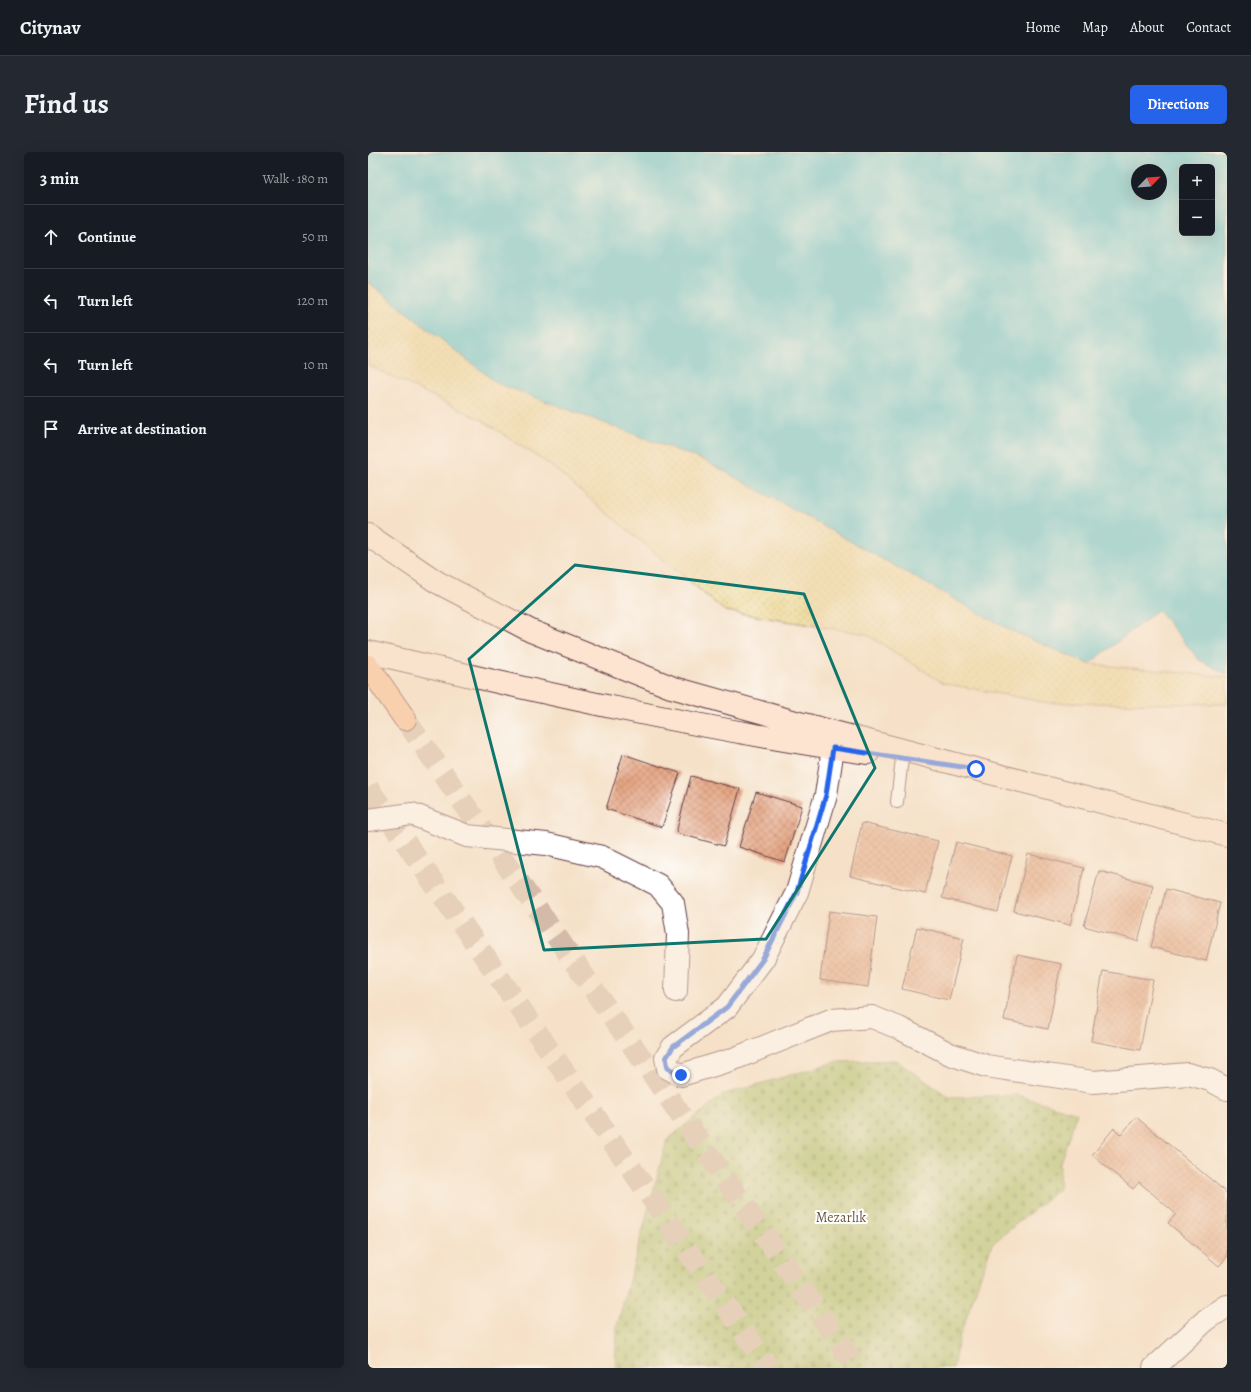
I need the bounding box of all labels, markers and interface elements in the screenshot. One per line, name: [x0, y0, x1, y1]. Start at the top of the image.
text: Citynav: [20, 15, 81, 41]
text: Home: [1025, 18, 1060, 37]
text: Map: [1082, 18, 1108, 37]
text: About: [1130, 18, 1164, 37]
text: Contact: [1186, 18, 1231, 37]
text: Find us: [24, 85, 109, 123]
button: Directions: [1130, 85, 1227, 124]
north arrow: [1131, 164, 1167, 200]
map controls: [1179, 164, 1215, 236]
button: +: [1179, 164, 1215, 200]
text: 3 min: [40, 167, 79, 190]
text: Walk · 180 m: [262, 170, 328, 187]
button: −: [1179, 200, 1215, 236]
icon: ahead: [40, 226, 62, 248]
text: Continue: [78, 227, 136, 247]
text: 50 m: [302, 228, 328, 245]
icon: left: [40, 290, 62, 312]
text: Turn left: [78, 291, 133, 311]
text: 120 m: [297, 292, 328, 309]
icon: left: [40, 354, 62, 376]
text: Turn left: [78, 355, 133, 375]
text: 10 m: [303, 356, 328, 373]
icon: arrive: [40, 418, 62, 440]
text: Arrive at destination: [78, 419, 207, 439]
route start: [967, 760, 985, 778]
route end: [672, 1066, 690, 1084]
park label: Mezarlık: [816, 1208, 866, 1227]

